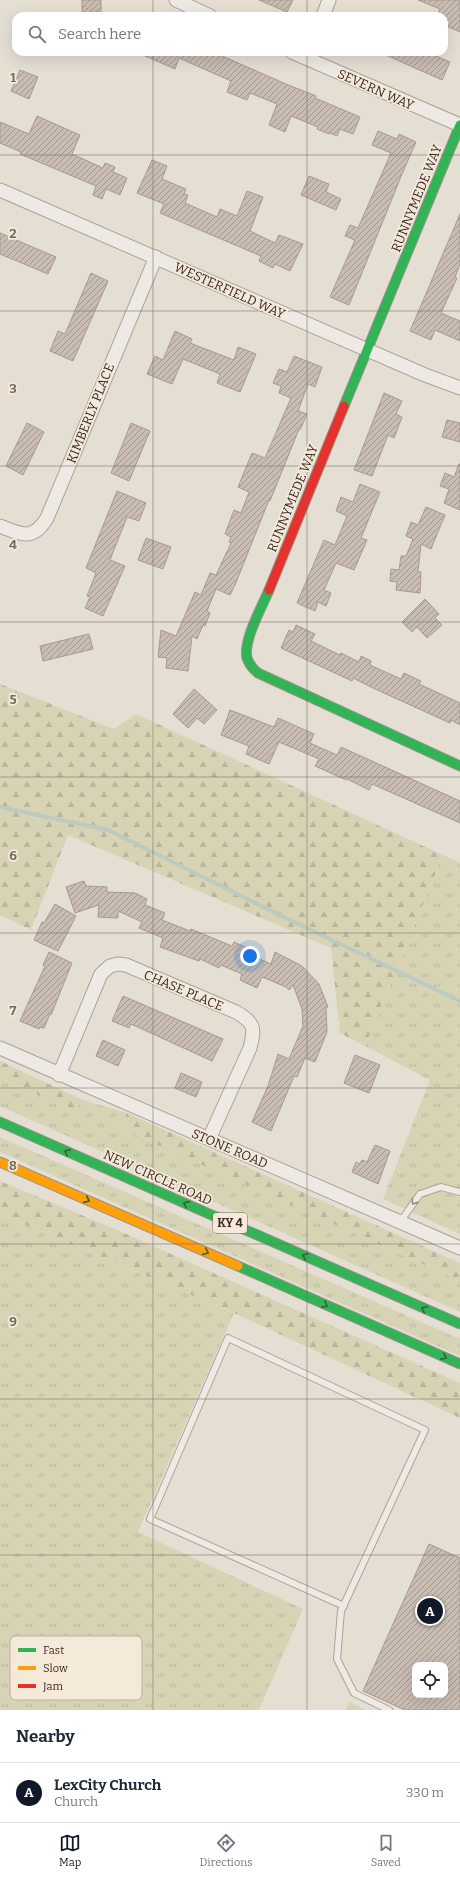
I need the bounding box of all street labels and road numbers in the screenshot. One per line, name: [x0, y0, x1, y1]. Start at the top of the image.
street label: SEVERN WAY: [335, 66, 417, 113]
street label: RUNNYMEDE WAY: [388, 142, 445, 254]
street label: WESTERFIELD WAY: [172, 259, 288, 322]
street label: KIMBERLY PLACE: [64, 361, 117, 465]
street label: RUNNYMEDE WAY: [264, 442, 321, 554]
street label: CHASE PLACE: [142, 967, 226, 1014]
street label: STONE ROAD: [190, 1126, 270, 1171]
street label: NEW CIRCLE ROAD: [101, 1147, 214, 1208]
road number: KY 4: [213, 1213, 247, 1233]

